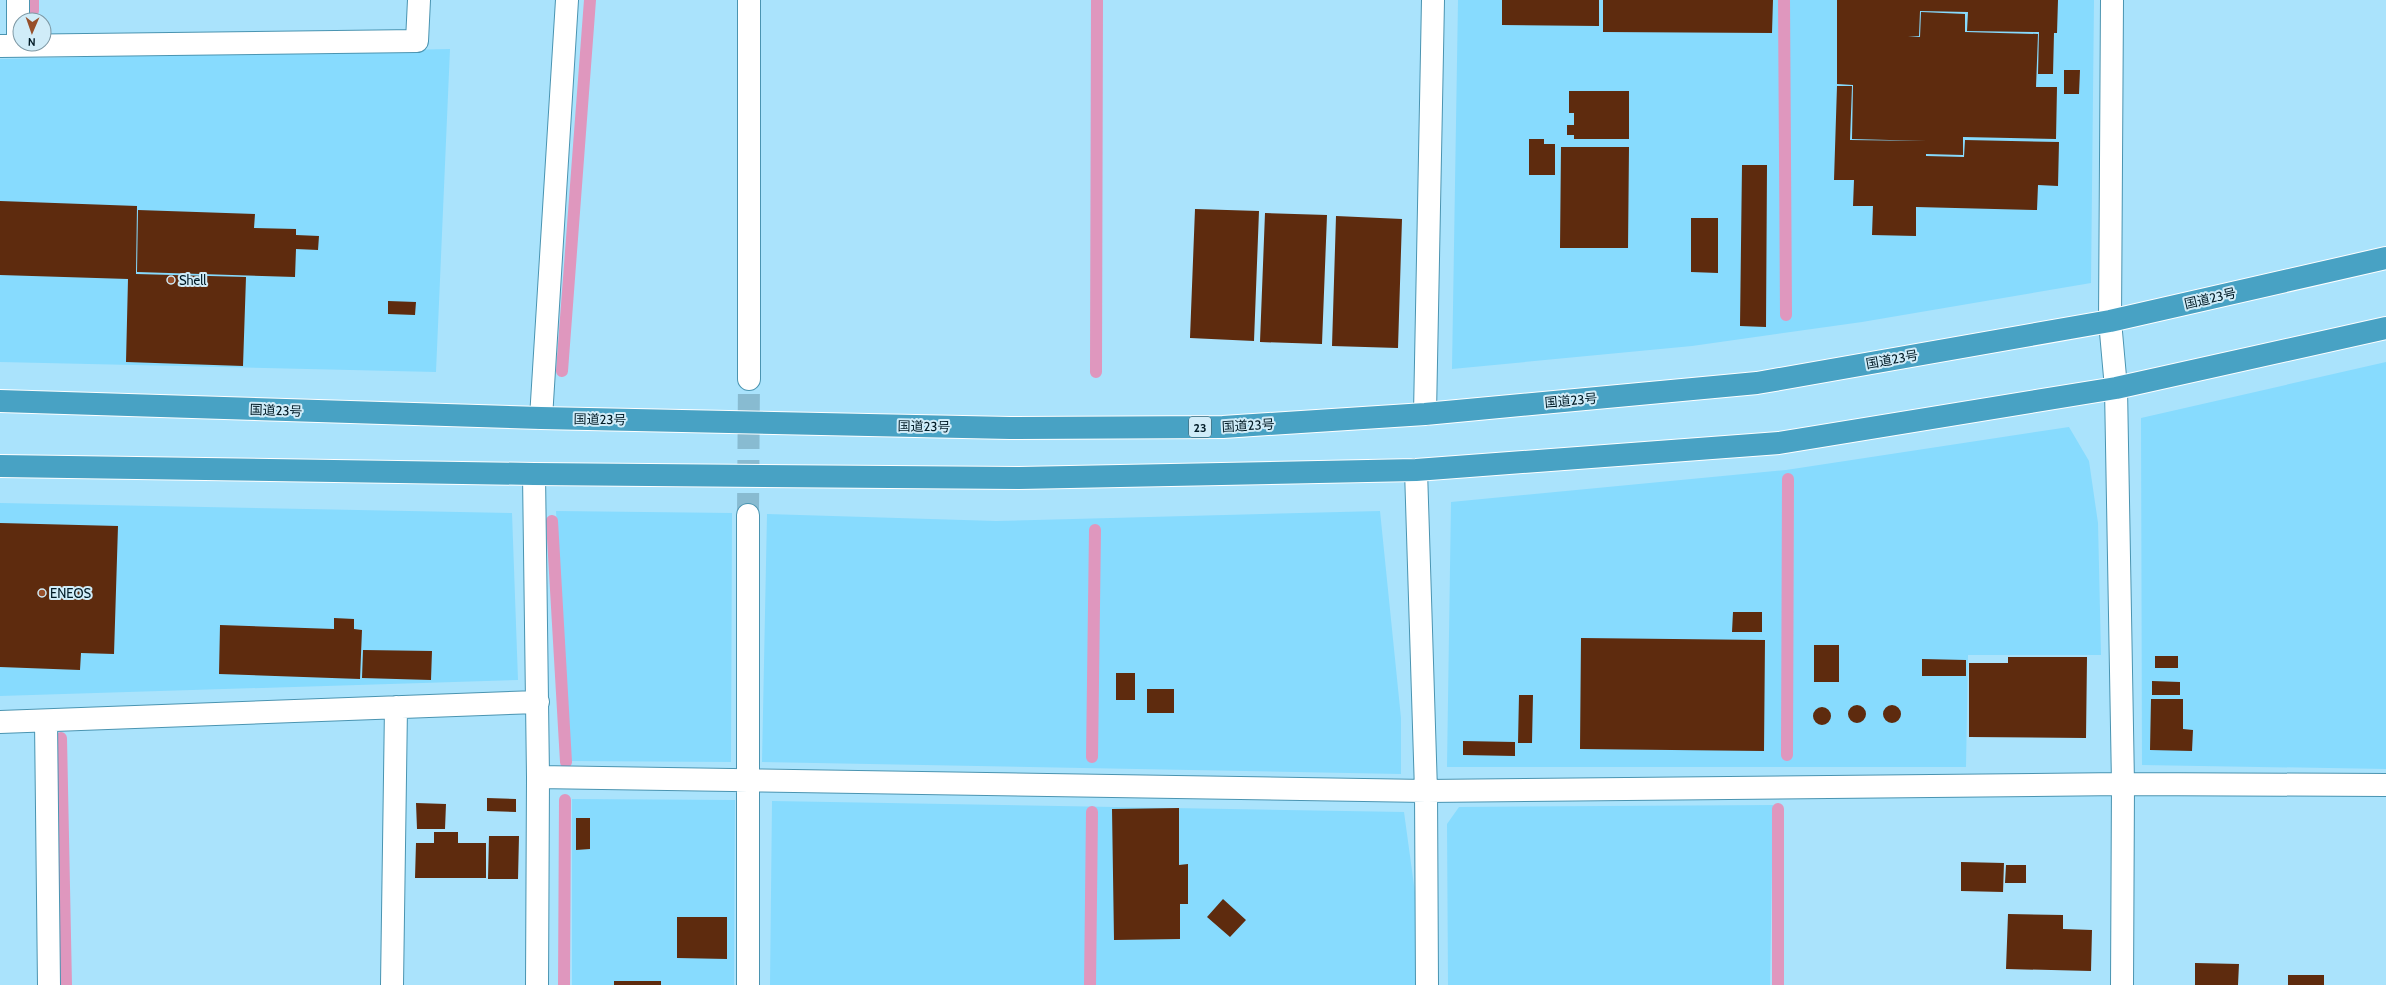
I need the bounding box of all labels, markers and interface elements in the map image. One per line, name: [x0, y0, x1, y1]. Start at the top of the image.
north arrow: [12, 12, 52, 52]
text: N: [28, 35, 36, 49]
place label: Shell: [179, 272, 206, 288]
marker: Shell: [166, 275, 176, 285]
street label: 国道23号: [2182, 284, 2238, 312]
street label: 国道23号: [1865, 347, 1919, 371]
street label: 国道23号: [1544, 390, 1598, 410]
street label: 国道23号: [249, 401, 303, 419]
street label: 国道23号: [573, 411, 627, 427]
street label: 国道23号: [1221, 416, 1275, 434]
road number: 23: [1189, 417, 1211, 437]
street label: 国道23号: [897, 418, 951, 434]
place label: ENEOS: [50, 585, 91, 601]
marker: ENEOS: [37, 588, 47, 598]

